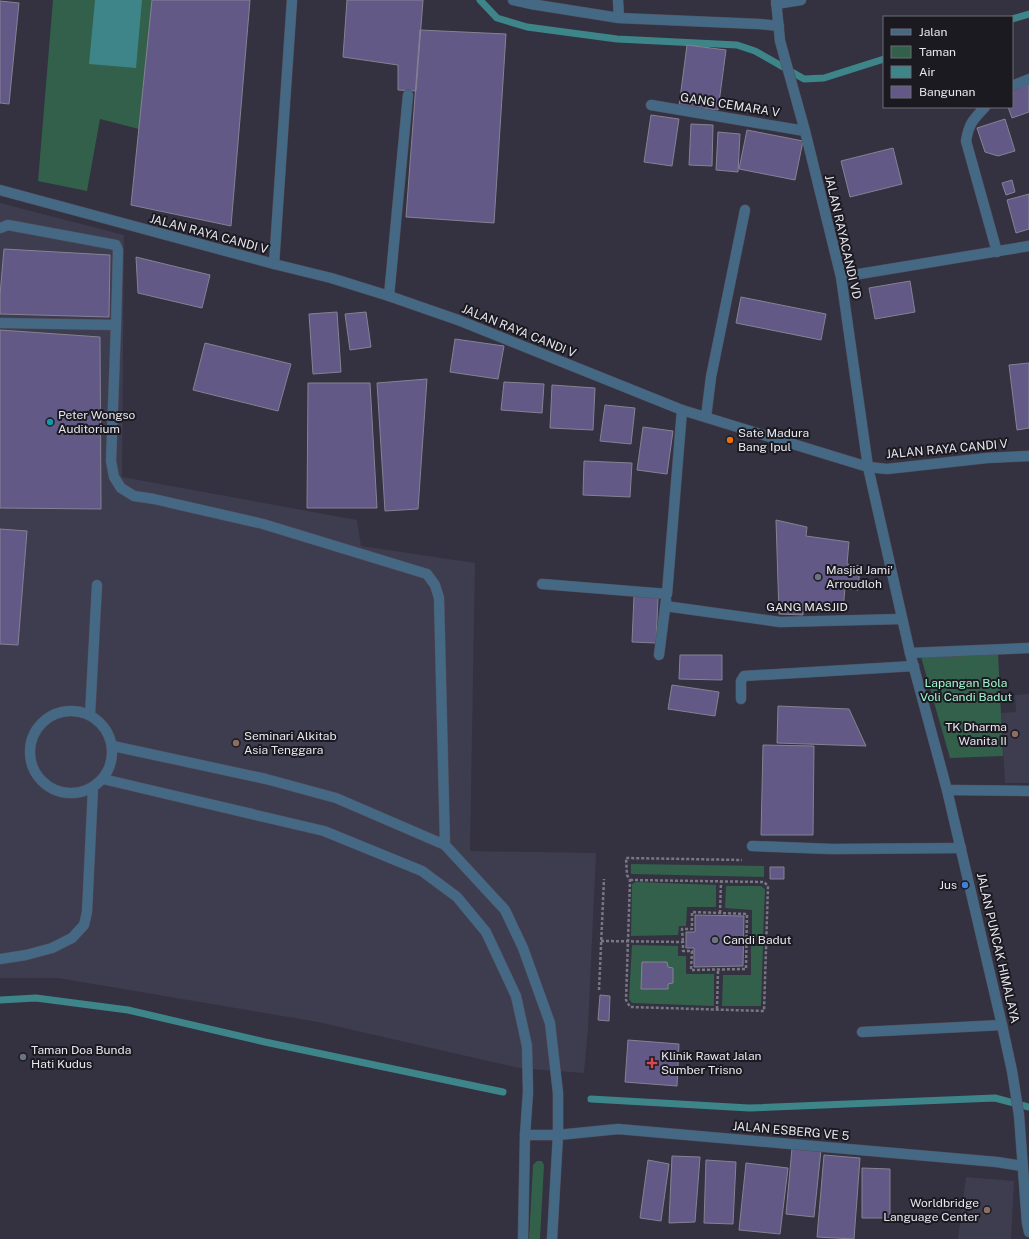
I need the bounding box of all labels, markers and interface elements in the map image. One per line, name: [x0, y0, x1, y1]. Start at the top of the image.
legend: [883, 16, 1013, 108]
text: Jalan: [919, 25, 948, 39]
text: Taman: [919, 45, 956, 59]
text: Air: [919, 65, 936, 79]
text: Bangunan: [919, 85, 975, 99]
street label: GANG CEMARA V: [679, 90, 781, 120]
street label: JALAN RAYACANDI VD: [822, 174, 864, 300]
street label: JALAN RAYA CANDI V: [148, 211, 270, 257]
street label: JALAN RAYA CANDI V: [460, 302, 578, 360]
place label: Peter Wongso Auditorium: [58, 408, 136, 436]
marker: Peter Wongso Auditorium: [45, 417, 55, 427]
place label: Sate Madura Bang Ipul: [738, 426, 809, 454]
marker: Sate Madura Bang Ipul: [725, 435, 735, 445]
street label: JALAN RAYA CANDI V: [886, 437, 1008, 461]
place label: Masjid Jami' Arroudloh: [826, 563, 893, 591]
marker: Masjid Jami' Arroudloh: [813, 572, 823, 582]
street label: GANG MASJID: [766, 600, 848, 614]
park label: Lapangan Bola Voli Candi Badut: [920, 676, 1012, 704]
place label: TK Dharma Wanita II: [945, 720, 1007, 748]
place label: Seminari Alkitab Asia Tenggara: [244, 729, 337, 757]
marker: TK Dharma Wanita II: [1010, 729, 1020, 739]
marker: Seminari Alkitab Asia Tenggara: [231, 738, 241, 748]
street label: JALAN PUNCAK HIMALAYA: [974, 871, 1022, 1025]
place label: Jus: [939, 878, 957, 892]
marker: Jus: [960, 880, 970, 890]
place label: Candi Badut: [723, 933, 792, 947]
marker: Candi Badut: [710, 935, 720, 945]
place label: Taman Doa Bunda Hati Kudus: [31, 1043, 131, 1071]
place label: Klinik Rawat Jalan Sumber Trisno: [661, 1049, 762, 1077]
marker: Taman Doa Bunda Hati Kudus: [18, 1052, 28, 1062]
marker: Klinik Rawat Jalan Sumber Trisno: [646, 1057, 658, 1069]
street label: JALAN ESBERG VE 5: [732, 1119, 850, 1143]
place label: Worldbridge Language Center: [883, 1196, 979, 1224]
marker: Worldbridge Language Center: [982, 1205, 992, 1215]

